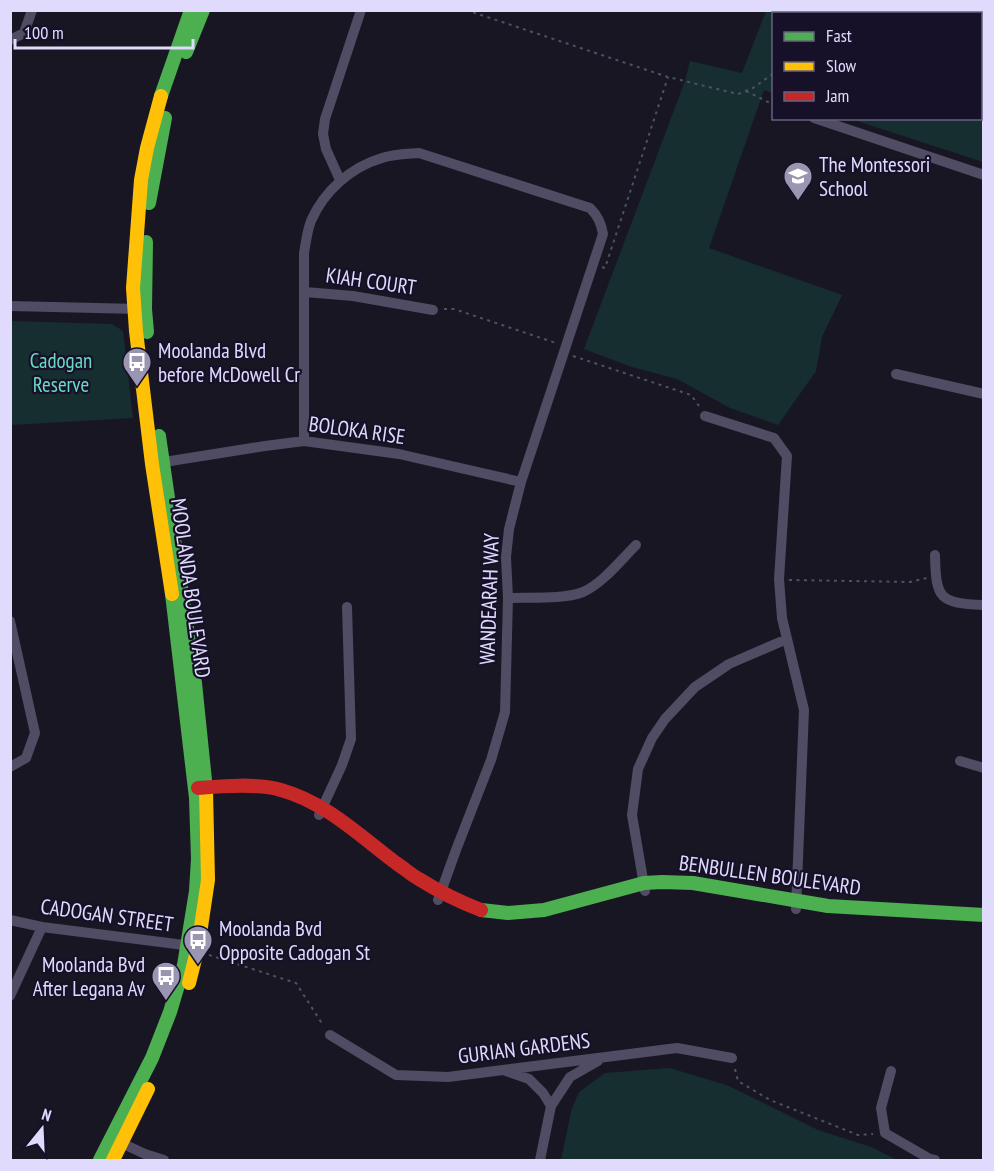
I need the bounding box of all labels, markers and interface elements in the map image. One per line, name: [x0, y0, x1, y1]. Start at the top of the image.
scale bar: [15, 12, 194, 50]
legend: [772, 12, 982, 120]
text: 100 m: [24, 21, 64, 44]
text: Fast: [826, 24, 852, 47]
text: Slow: [826, 54, 857, 77]
text: Jam: [825, 84, 849, 107]
place label: The Montessori School: [819, 151, 930, 202]
school or university icon: The Montessori School: [782, 160, 814, 202]
street label: KIAH COURT: [324, 261, 419, 301]
place label: Moolanda Blvd before McDowell Cr: [158, 337, 300, 388]
bus stop icon: Moolanda Blvd before McDowell Cr: [121, 346, 153, 388]
park label: Cadogan Reserve: [30, 347, 92, 398]
street label: BOLOKA RISE: [307, 410, 407, 450]
street label: MOOLANDA BOULEVARD: [165, 497, 217, 679]
street label: WANDEARAH WAY: [473, 532, 505, 665]
street label: BENBULLEN BOULEVARD: [677, 849, 863, 901]
street label: CADOGAN STREET: [39, 892, 176, 938]
place label: Moolanda Bvd Opposite Cadogan St: [219, 915, 370, 966]
bus stop icon: Moolanda Bvd Opposite Cadogan St: [182, 924, 214, 966]
place label: Moolanda Bvd After Legana Av: [33, 951, 146, 1002]
bus stop icon: Moolanda Bvd After Legana Av: [150, 960, 182, 1002]
street label: GURIAN GARDENS: [457, 1027, 591, 1069]
north arrow: [12, 1099, 72, 1159]
text: N: [39, 1104, 54, 1126]

